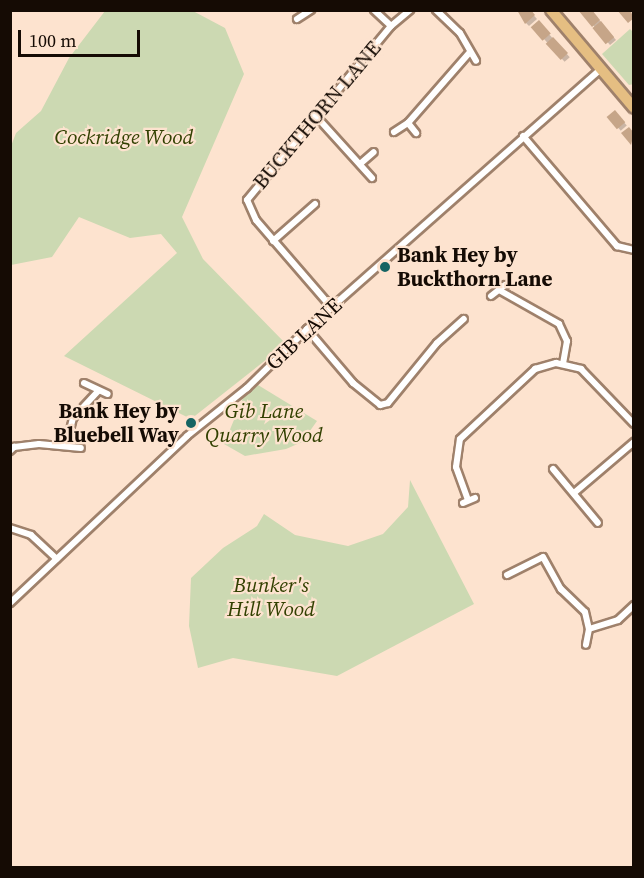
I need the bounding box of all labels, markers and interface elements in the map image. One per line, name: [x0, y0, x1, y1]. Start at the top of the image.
scale bar: [21, 18, 142, 56]
text: 100 m: [29, 28, 76, 53]
street label: BUCKTHORN LANE: [248, 36, 386, 194]
park label: Cockridge Wood: [54, 124, 194, 150]
place label: Bank Hey by Buckthorn Lane: [397, 242, 552, 292]
marker: Bank Hey by Buckthorn Lane: [378, 260, 392, 274]
street label: GIB LANE: [261, 293, 347, 375]
place label: Bank Hey by Bluebell Way: [53, 398, 179, 448]
park label: Gib Lane Quarry Wood: [205, 398, 323, 448]
marker: Bank Hey by Bluebell Way: [184, 416, 198, 430]
park label: Bunker's Hill Wood: [227, 572, 315, 622]

